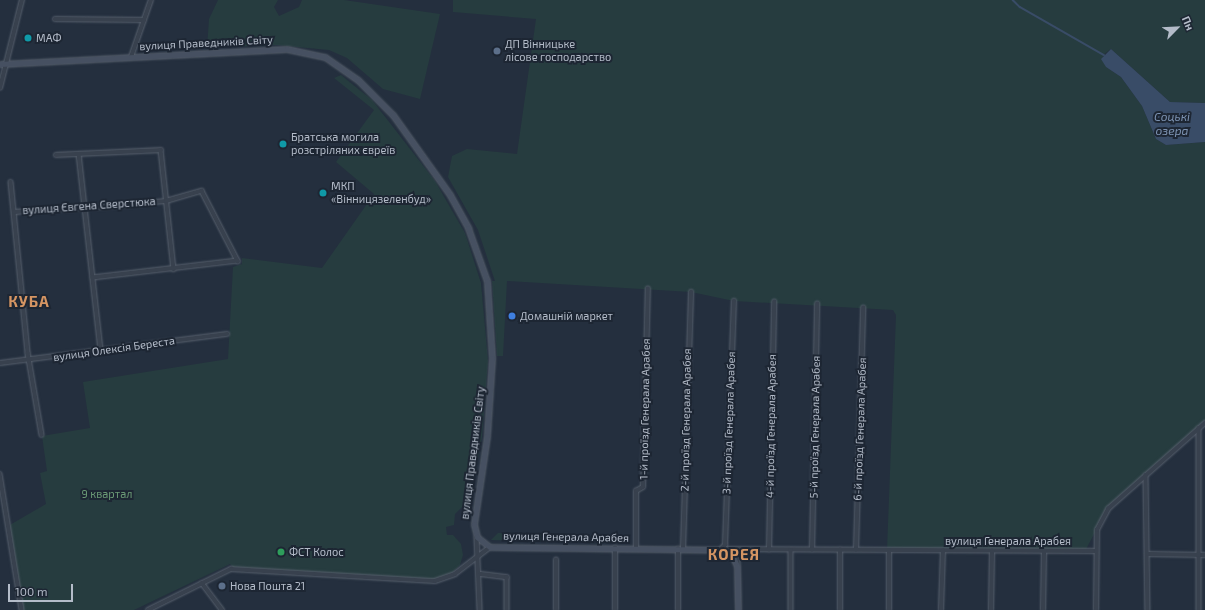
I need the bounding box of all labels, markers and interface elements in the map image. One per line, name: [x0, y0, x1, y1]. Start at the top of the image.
north arrow: [1157, 8, 1197, 48]
text: Пн: [1180, 14, 1197, 32]
place label: МАФ: [36, 31, 62, 45]
marker: МАФ: [23, 33, 33, 43]
street label: вулиця Праведників Світу: [139, 33, 273, 53]
place label: ДП Вінницьке лісове господарство: [505, 38, 611, 64]
marker: ДП Вінницьке лісове господарство: [492, 46, 502, 56]
water label: Соцькі озера: [1154, 110, 1190, 138]
place label: Братська могила розстріляних євреїв: [291, 131, 395, 157]
marker: Братська могила розстріляних євреїв: [278, 139, 288, 149]
place label: МКП «Вінницязеленбуд»: [331, 180, 431, 206]
marker: МКП «Вінницязеленбуд»: [318, 188, 328, 198]
street label: вулиця Євгена Сверстюка: [22, 195, 156, 217]
district label: КУБА: [8, 293, 50, 311]
place label: Домашній маркет: [520, 309, 613, 323]
marker: Домашній маркет: [507, 311, 517, 321]
street label: вулиця Олексія Береста: [52, 334, 176, 364]
street label: 1-й проїзд Генерала Арабея: [637, 338, 653, 480]
street label: 2-й проїзд Генерала Арабея: [678, 348, 694, 492]
street label: 3-й проїзд Генерала Арабея: [720, 351, 738, 495]
street label: 4-й проїзд Генерала Арабея: [763, 354, 779, 498]
street label: 5-й проїзд Генерала Арабея: [807, 355, 823, 499]
street label: 6-й проїзд Генерала Арабея: [851, 357, 869, 501]
street label: вулиця Праведників Світу: [458, 386, 488, 520]
park label: 9 квартал: [82, 487, 132, 501]
street label: вулиця Генерала Арабея: [503, 529, 629, 545]
street label: вулиця Генерала Арабея: [945, 534, 1071, 548]
place label: ФСТ Колос: [289, 545, 344, 559]
district label: КОРЕЯ: [708, 546, 760, 564]
marker: ФСТ Колос: [276, 547, 286, 557]
scale bar: [10, 576, 75, 602]
place label: Нова Пошта 21: [230, 579, 305, 593]
marker: Нова Пошта 21: [217, 581, 227, 591]
text: 100 m: [15, 584, 47, 598]

